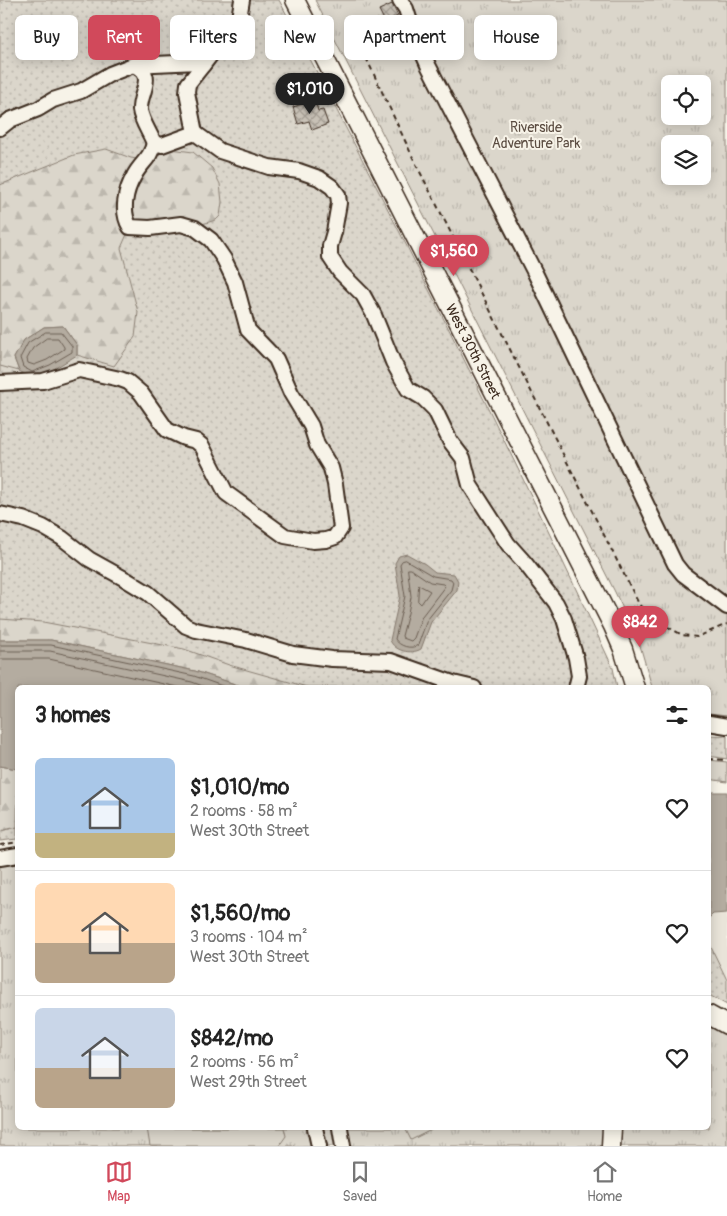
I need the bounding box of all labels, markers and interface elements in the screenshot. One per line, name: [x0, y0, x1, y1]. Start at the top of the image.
chip: Buy: [15, 15, 78, 60]
chip: Rent: [88, 15, 160, 60]
chip: Filters: [170, 15, 255, 60]
chip: New: [265, 15, 334, 60]
chip: Apartment: [344, 15, 464, 60]
chip: House: [474, 15, 557, 60]
pin: $1,010: [269, 72, 351, 115]
map controls: [661, 75, 711, 185]
button: locate: [661, 75, 711, 125]
text: $1,010: [286, 79, 334, 99]
park label: Riverside Adventure Park: [492, 119, 580, 152]
button: layers: [661, 135, 711, 185]
pin: $1,560: [413, 234, 495, 277]
text: $1,560: [430, 241, 478, 261]
street label: West 30th Street: [442, 301, 505, 402]
pin: $842: [610, 606, 670, 648]
text: $842: [623, 612, 657, 632]
icon: filters: [663, 701, 691, 729]
text: 3 homes: [35, 702, 110, 729]
text: $1,010/mo: [190, 774, 289, 801]
icon: home: [75, 778, 135, 838]
icon: heart: [663, 794, 691, 822]
text: 2 rooms · 58 m²: [190, 801, 298, 821]
text: West 30th Street: [190, 821, 309, 841]
text: $1,560/mo: [190, 900, 290, 927]
icon: home: [75, 903, 135, 963]
icon: heart: [663, 919, 691, 947]
text: 3 rooms · 104 m²: [190, 927, 307, 947]
text: West 30th Street: [190, 947, 309, 967]
text: $842/mo: [190, 1025, 273, 1052]
icon: home: [75, 1028, 135, 1088]
icon: heart: [663, 1044, 691, 1072]
text: 2 rooms · 56 m²: [190, 1052, 299, 1072]
text: West 29th Street: [190, 1072, 307, 1092]
tab: Map: [105, 1158, 133, 1205]
tab: Saved: [342, 1158, 377, 1205]
tab: Home: [587, 1158, 622, 1205]

